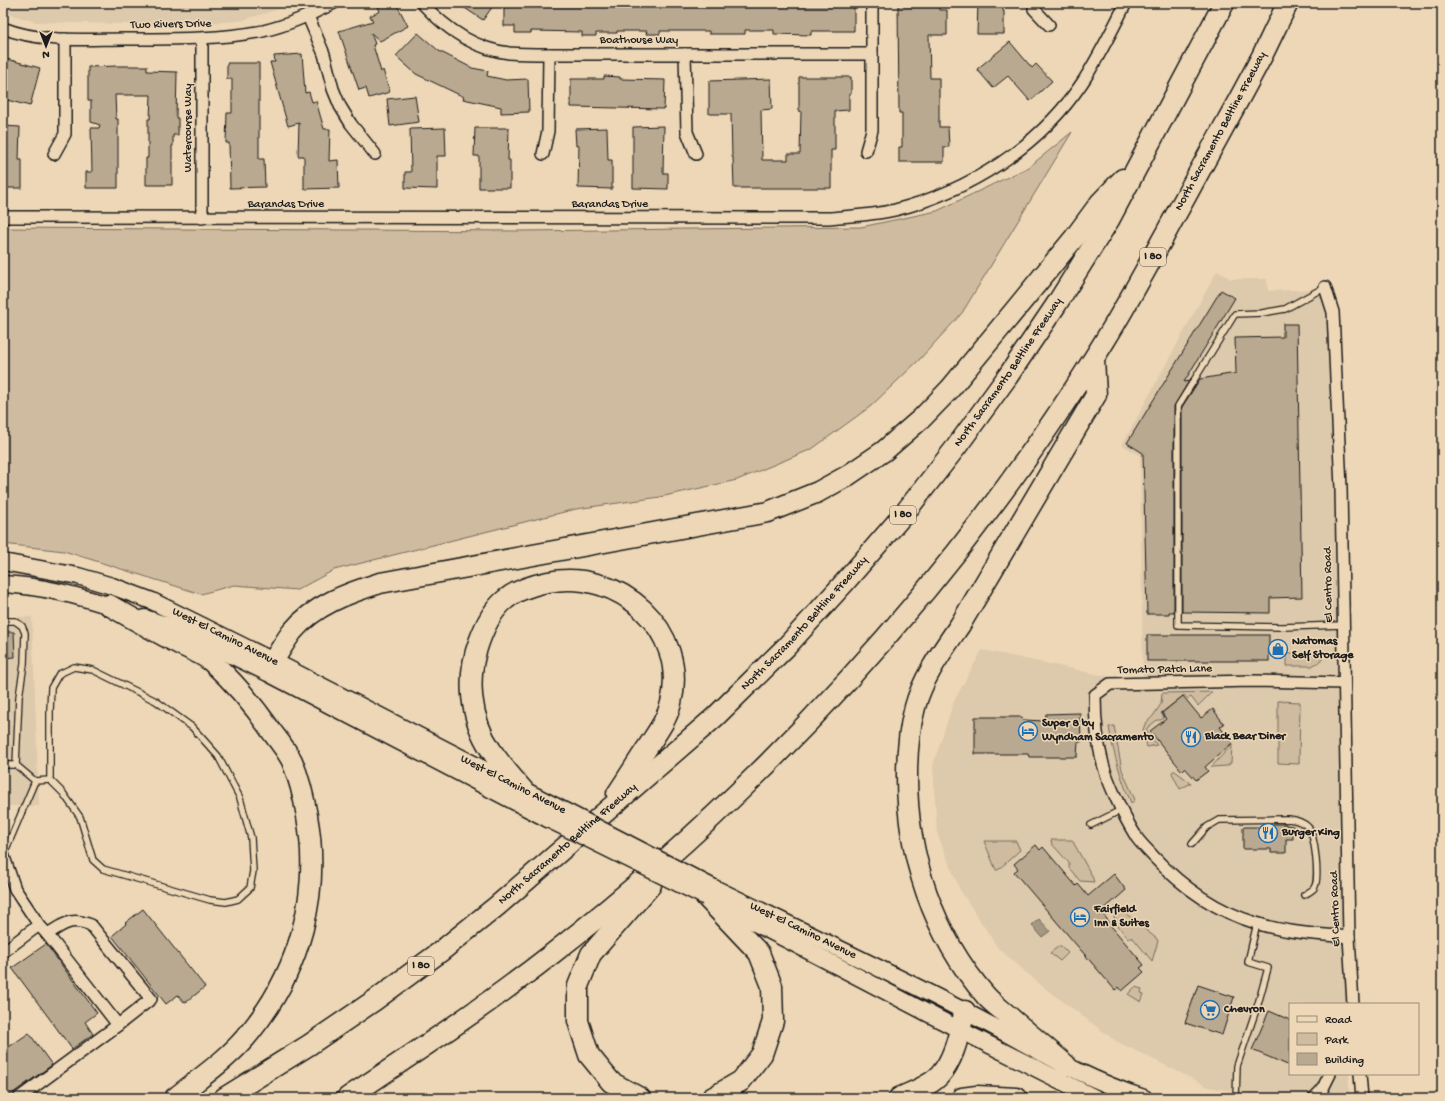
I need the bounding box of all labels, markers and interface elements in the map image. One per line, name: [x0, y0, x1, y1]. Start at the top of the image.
street label: Two Rivers Drive: [129, 17, 212, 33]
north arrow: [26, 26, 66, 66]
street label: Boathouse Way: [599, 34, 678, 48]
text: N: [42, 48, 50, 60]
street label: North Sacramento Beltline Freeway: [1172, 50, 1270, 213]
street label: Watercourse Way: [182, 84, 196, 172]
street label: Barandas Drive: [247, 198, 325, 212]
street label: Barandas Drive: [571, 198, 649, 212]
road number: I 80: [1140, 248, 1166, 266]
street label: North Sacramento Beltline Freeway: [951, 295, 1066, 450]
road number: I 80: [890, 506, 916, 524]
street label: El Centro Road: [1321, 546, 1337, 623]
street label: North Sacramento Beltline Freeway: [739, 554, 871, 694]
street label: West El Camino Avenue: [170, 605, 281, 670]
place label: Natomas Self Storage: [1292, 635, 1354, 663]
shop icon: Natomas Self Storage: [1267, 638, 1289, 660]
street label: Tomato Patch Lane: [1117, 662, 1213, 678]
place label: Super 8 by Wyndham Sacramento: [1041, 717, 1155, 745]
hotel icon: Super 8 by Wyndham Sacramento: [1017, 720, 1039, 742]
restaurant icon: Black Bear Diner: [1180, 726, 1202, 748]
place label: Black Bear Diner: [1204, 730, 1287, 744]
street label: West El Camino Avenue: [458, 752, 569, 818]
street label: North Sacramento Beltline Freeway: [496, 781, 640, 908]
restaurant icon: Burger King: [1257, 822, 1279, 844]
place label: Burger King: [1281, 826, 1340, 840]
street label: El Centro Road: [1328, 870, 1344, 947]
street label: West El Camino Avenue: [747, 899, 859, 963]
place label: Fairfield Inn & Suites: [1093, 903, 1149, 931]
hotel icon: Fairfield Inn & Suites: [1069, 906, 1091, 928]
road number: I 80: [408, 957, 434, 975]
supermarket icon: Chevron: [1199, 999, 1221, 1021]
place label: Chevron: [1223, 1003, 1265, 1017]
legend: [1289, 1003, 1419, 1075]
text: Road: [1325, 1014, 1352, 1028]
text: Park: [1324, 1034, 1350, 1048]
text: Building: [1324, 1054, 1364, 1068]

